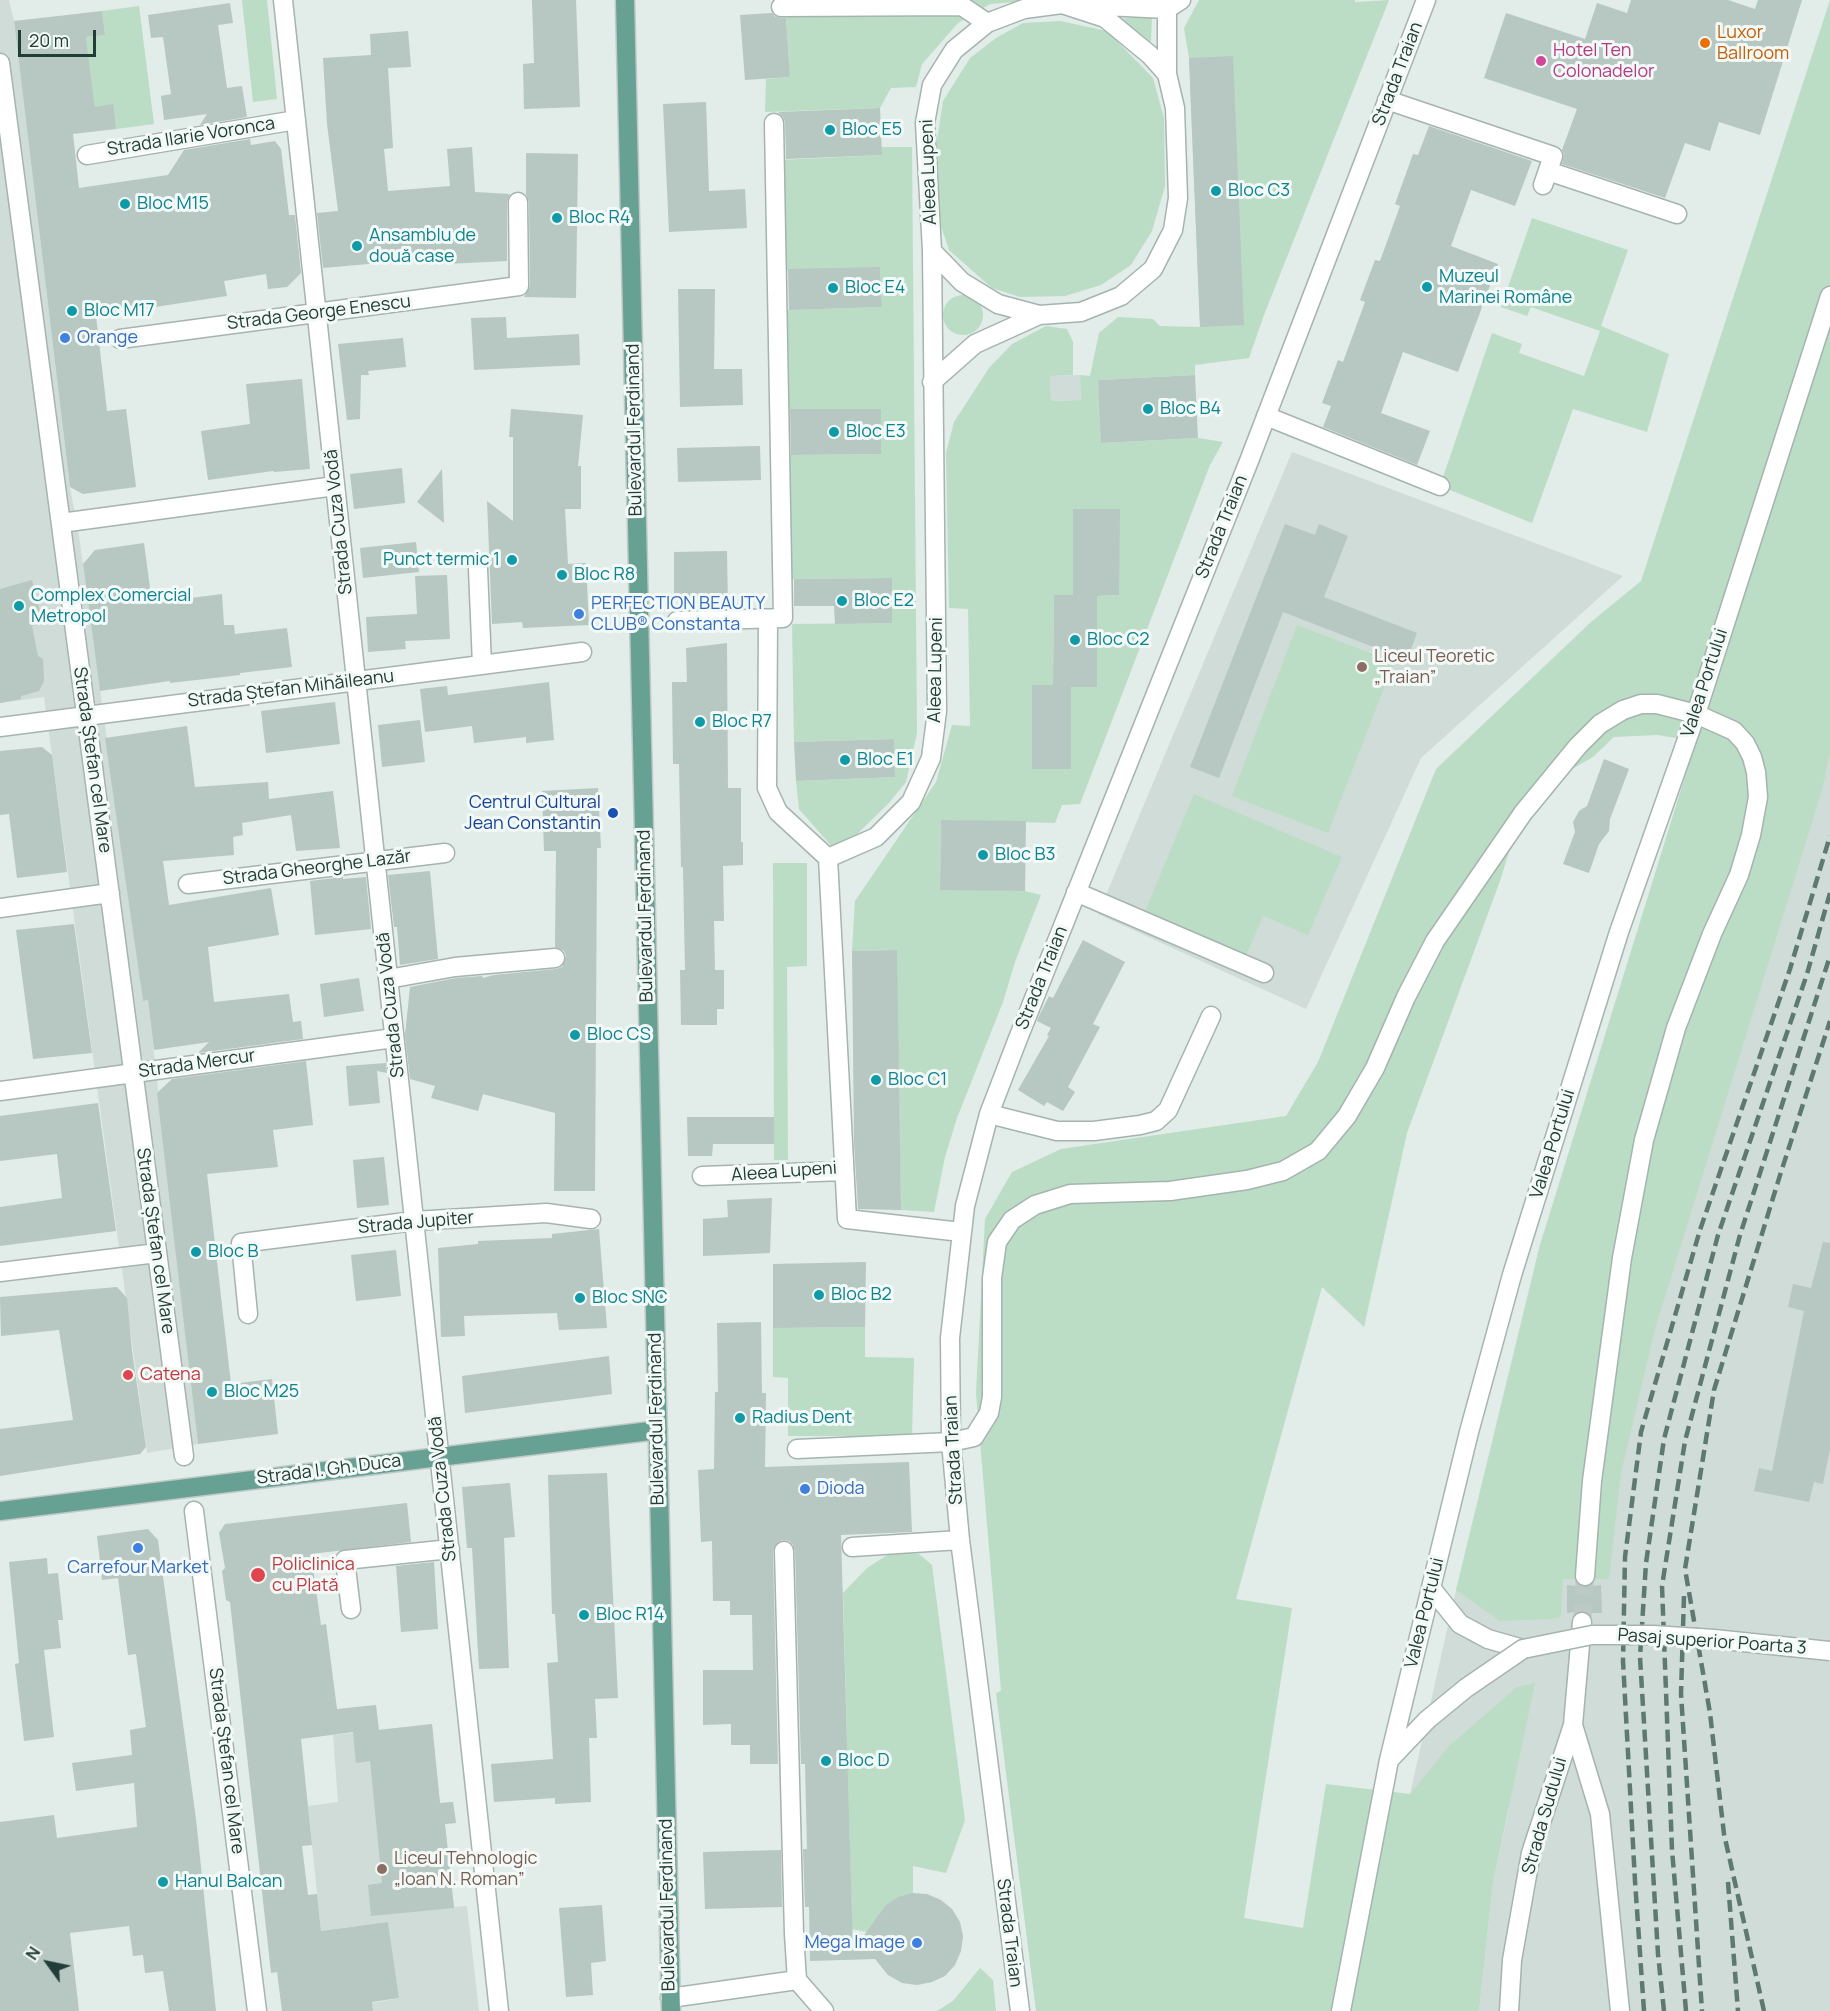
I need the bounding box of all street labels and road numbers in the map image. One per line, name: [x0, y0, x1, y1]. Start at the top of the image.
street label: Strada Traian: [1368, 19, 1428, 129]
street label: Strada Ilarie Voronca: [105, 113, 277, 161]
street label: Aleea Lupeni: [916, 119, 942, 225]
street label: Strada George Enescu: [226, 291, 412, 335]
street label: Bulevardul Ferdinand: [623, 344, 647, 516]
street label: Strada Cuza Vodă: [321, 448, 357, 596]
street label: Strada Traian: [1191, 472, 1253, 582]
street label: Aleea Lupeni: [924, 617, 948, 723]
street label: Valea Portului: [1677, 626, 1733, 740]
street label: Strada Ștefan cel Mare: [68, 666, 116, 854]
street label: Strada Ștefan Mihăileanu: [187, 666, 395, 712]
street label: Bulevardul Ferdinand: [634, 830, 658, 1002]
street label: Strada Gheorghe Lazăr: [222, 846, 412, 890]
street label: Strada Traian: [1011, 923, 1073, 1033]
street label: Strada Cuza Vodă: [373, 931, 409, 1079]
street label: Strada Mercur: [137, 1045, 257, 1083]
street label: Valea Portului: [1526, 1087, 1580, 1201]
street label: Strada Ștefan cel Mare: [131, 1147, 179, 1335]
street label: Aleea Lupeni: [731, 1158, 837, 1186]
street label: Strada Jupiter: [357, 1207, 475, 1239]
street label: Bulevardul Ferdinand: [645, 1333, 669, 1505]
street label: Strada Traian: [940, 1395, 968, 1505]
street label: Strada Cuza Vodă: [425, 1415, 461, 1563]
street label: Strada I. Gh. Duca: [256, 1450, 402, 1490]
street label: Valea Portului: [1401, 1555, 1449, 1671]
street label: Pasaj superior Poarta 3: [1617, 1625, 1807, 1659]
street label: Strada Ștefan cel Mare: [204, 1667, 248, 1855]
street label: Strada Sudului: [1518, 1755, 1572, 1877]
street label: Bulevardul Ferdinand: [656, 1819, 680, 1991]
street label: Strada Traian: [992, 1877, 1026, 1989]

